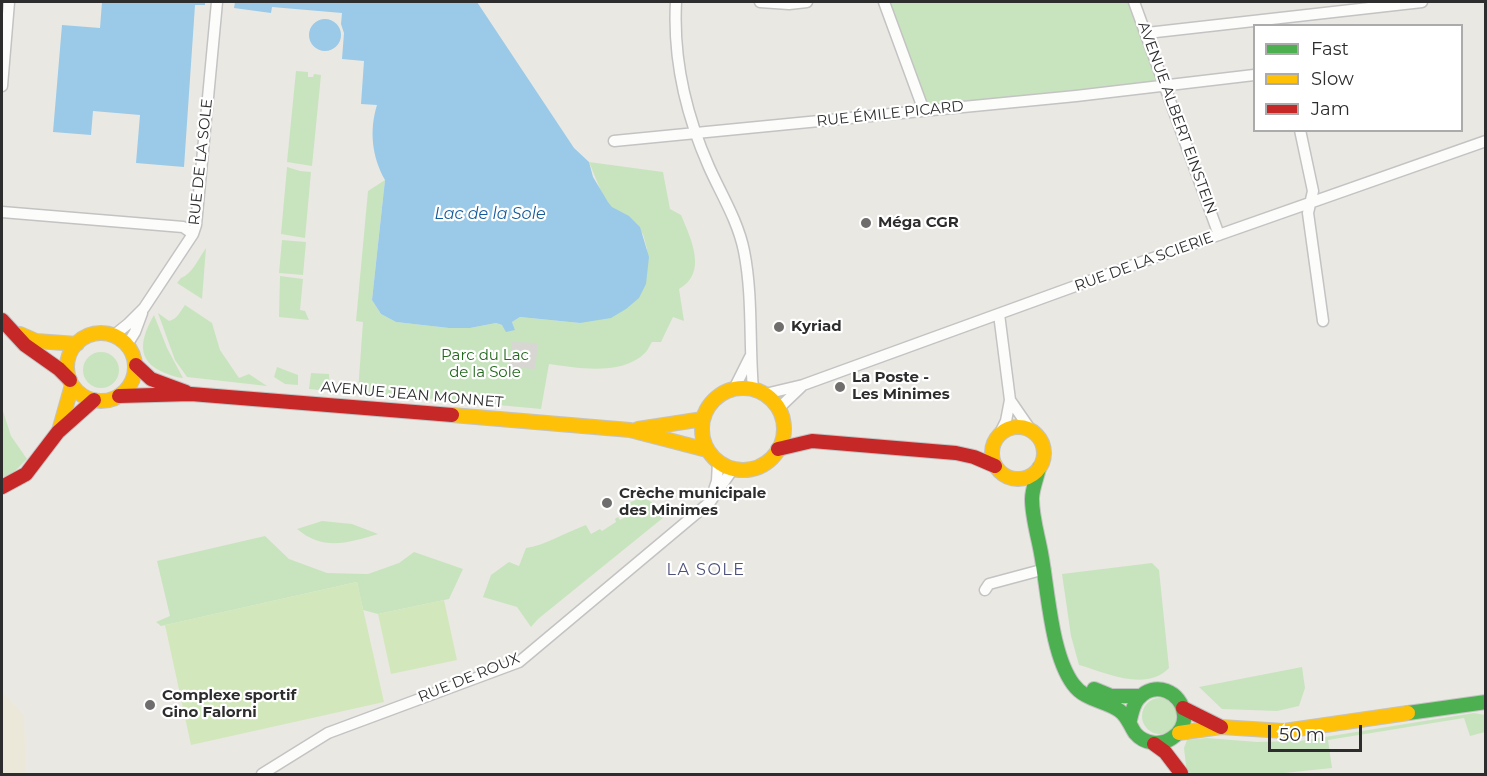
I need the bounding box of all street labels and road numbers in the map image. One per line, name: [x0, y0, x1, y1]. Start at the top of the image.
street label: AVENUE ALBERT EINSTEIN: [1134, 19, 1220, 217]
street label: RUE ÉMILE PICARD: [816, 97, 964, 131]
street label: RUE DE LA SOLE: [185, 98, 217, 226]
street label: RUE DE LA SCIERIE: [1072, 229, 1216, 295]
street label: AVENUE JEAN MONNET: [320, 378, 504, 412]
street label: RUE DE ROUX: [416, 649, 522, 707]

